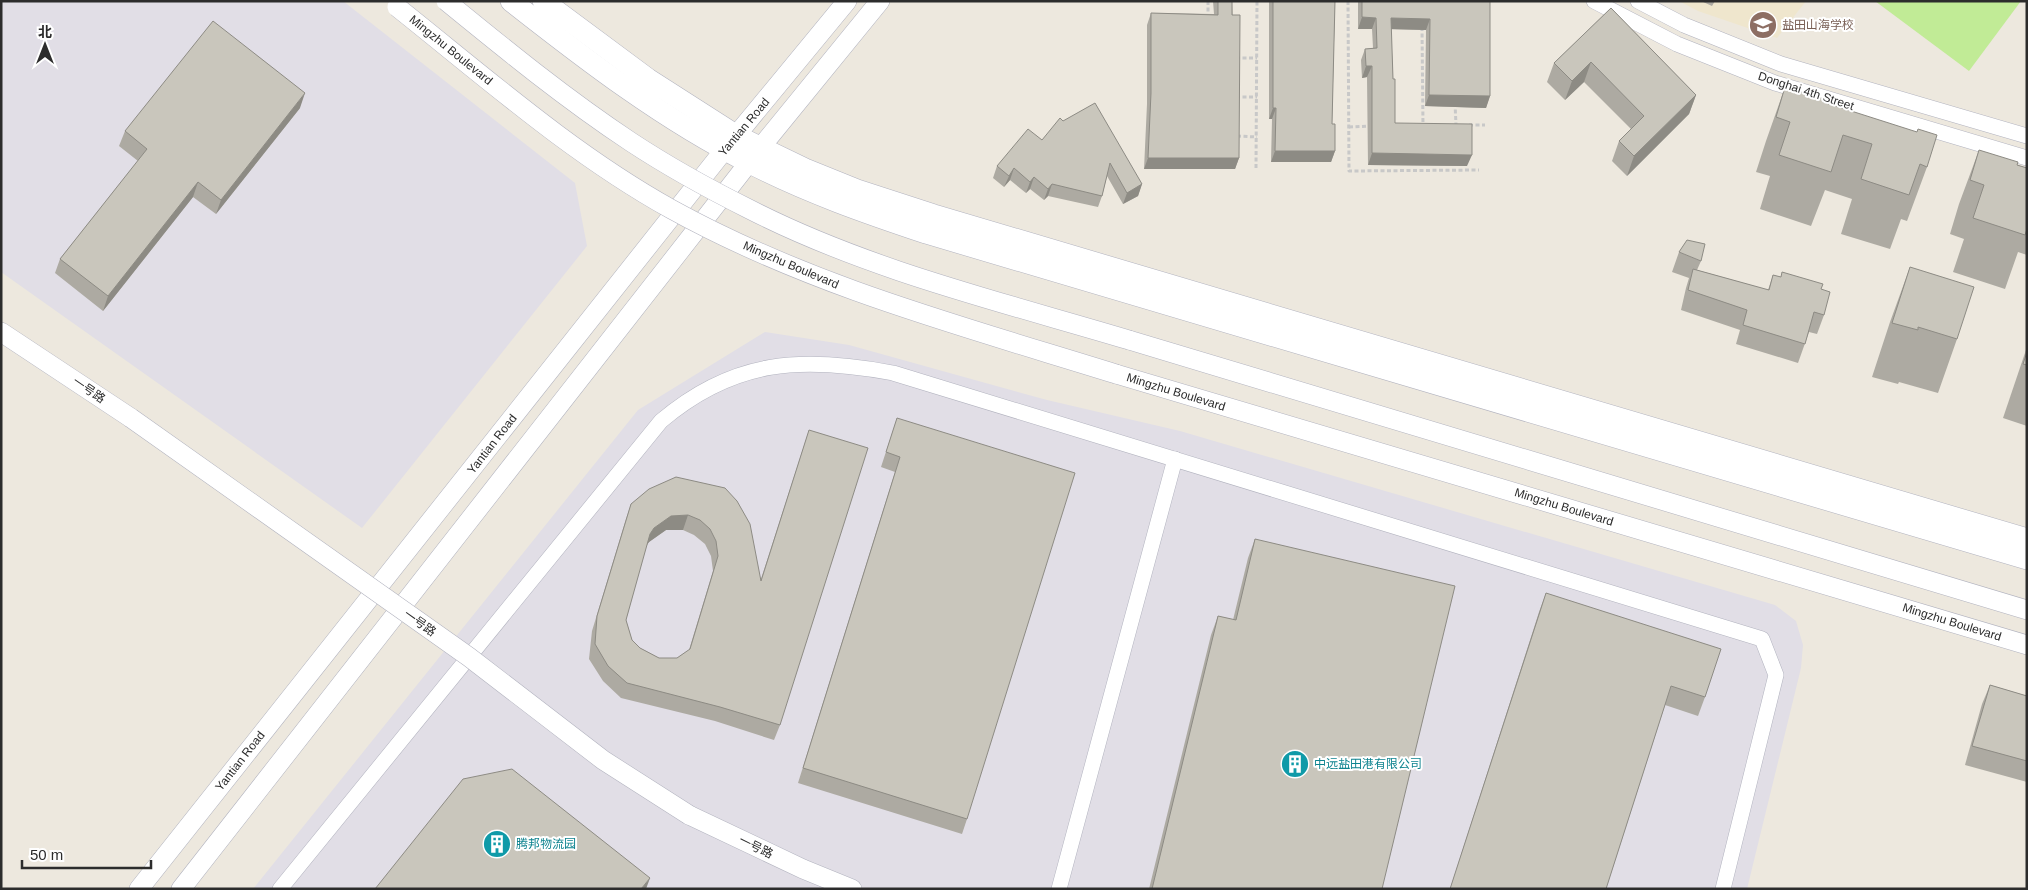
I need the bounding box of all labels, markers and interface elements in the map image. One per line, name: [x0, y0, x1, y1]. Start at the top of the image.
school or university icon: 盐田山海学校: [1748, 10, 1778, 40]
street label: Mingzhu Boulevard: [407, 12, 495, 88]
place label: 盐田山海学校: [1782, 18, 1854, 32]
north arrow: [20, 20, 70, 70]
text: 北: [38, 24, 52, 40]
street label: Donghai 4th Street: [1756, 69, 1856, 113]
street label: Yantian Road: [716, 95, 772, 159]
street label: Mingzhu Boulevard: [741, 238, 841, 292]
street label: Mingzhu Boulevard: [1125, 370, 1227, 414]
street label: 一号路: [70, 374, 108, 406]
street label: Yantian Road: [464, 411, 520, 477]
street label: Mingzhu Boulevard: [1513, 485, 1615, 529]
street label: Mingzhu Boulevard: [1901, 600, 2003, 644]
street label: 一号路: [401, 607, 439, 639]
street label: Yantian Road: [212, 728, 268, 794]
building icon: 中远盐田港有限公司: [1280, 749, 1310, 779]
place label: 中远盐田港有限公司: [1314, 757, 1422, 771]
building icon: 腾邦物流园: [482, 829, 512, 859]
street label: 一号路: [737, 833, 775, 861]
place label: 腾邦物流园: [516, 837, 576, 851]
scale bar: [22, 838, 151, 870]
text: 50 m: [30, 846, 63, 863]

